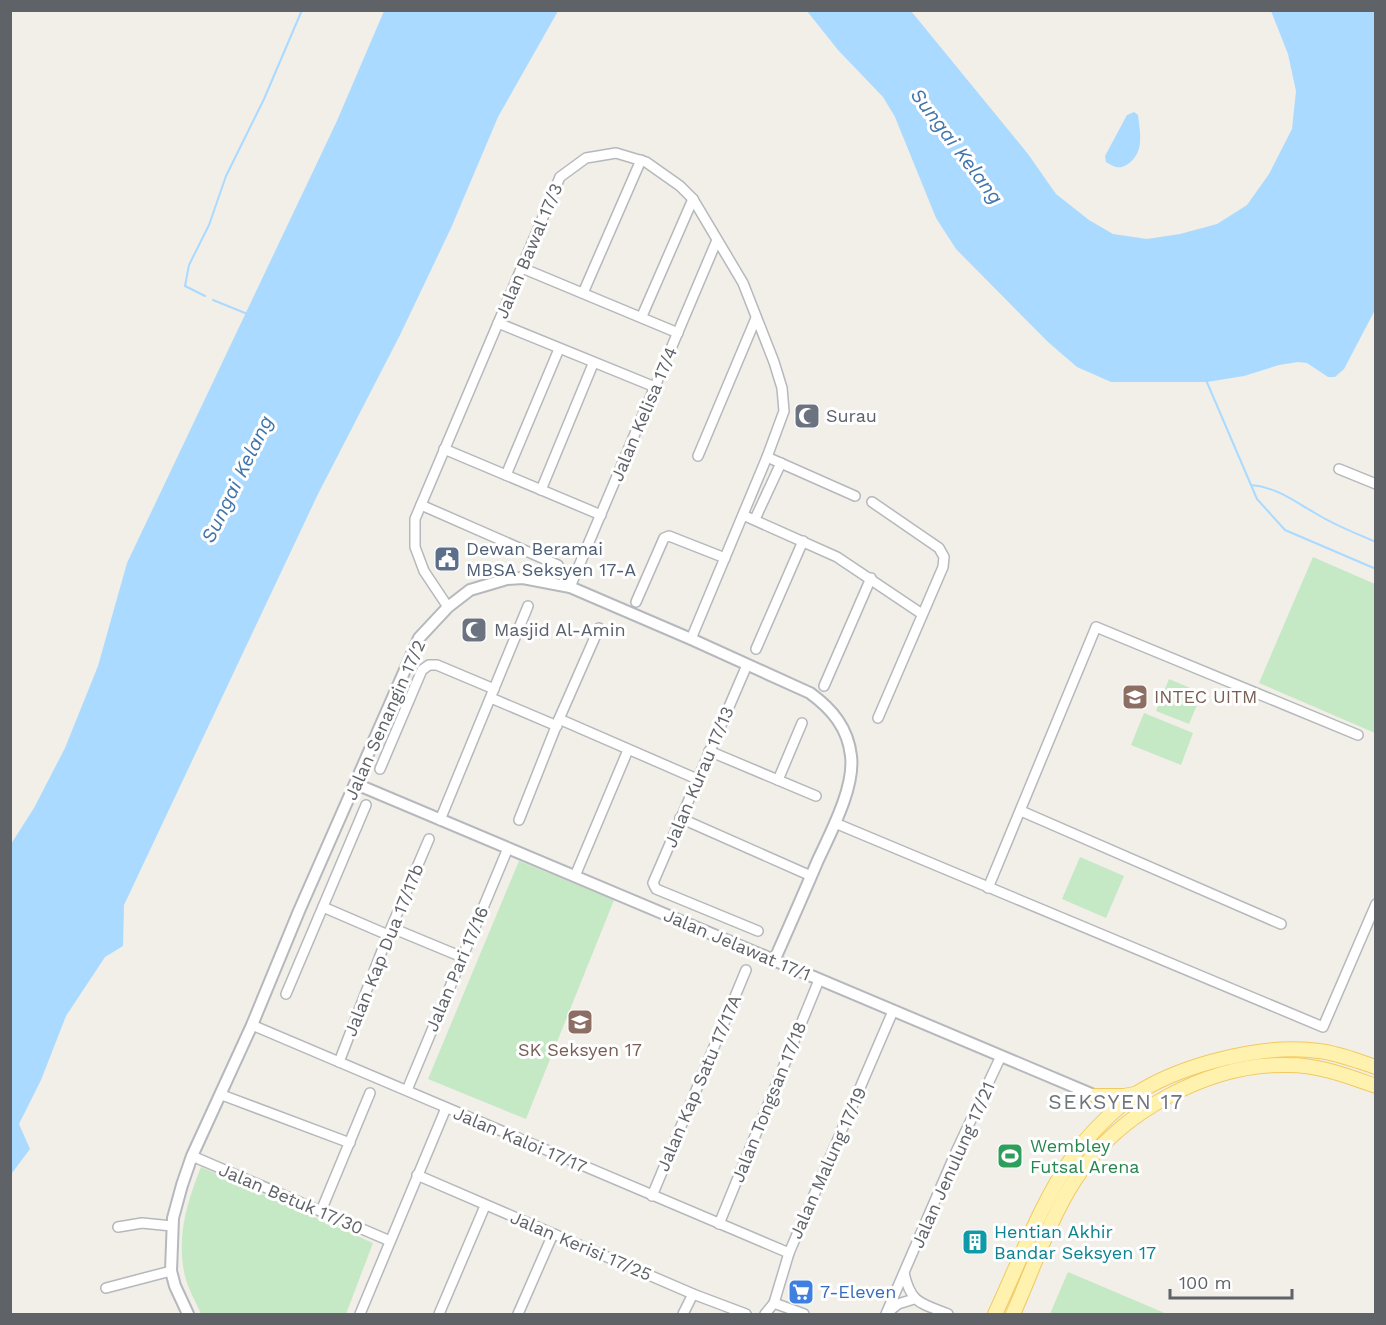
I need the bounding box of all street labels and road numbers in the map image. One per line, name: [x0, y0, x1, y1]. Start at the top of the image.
street label: Jalan Bawal 17/3: [491, 180, 567, 322]
street label: Jalan Kelisa 17/4: [606, 343, 681, 484]
street label: Jalan Senangin 17/2: [340, 636, 429, 803]
street label: Jalan Kurau 17/13: [659, 703, 738, 850]
street label: Jalan Kap Dua 17/17b: [339, 860, 428, 1039]
street label: Jalan Pari 17/16: [421, 903, 492, 1035]
street label: Jalan Jelawat 17/1: [661, 904, 814, 985]
street label: Jalan Kap Satu 17/17A: [652, 991, 745, 1174]
street label: Jalan Tongsan 17/18: [727, 1018, 810, 1185]
street label: Jalan Jenulung 17/21: [906, 1078, 999, 1251]
street label: Jalan Malung 17/19: [785, 1084, 870, 1242]
street label: Jalan Kaloi 17/17: [450, 1102, 590, 1177]
street label: Jalan Betuk 17/30: [216, 1159, 367, 1238]
street label: Jalan Kerisi 17/25: [507, 1206, 655, 1285]

